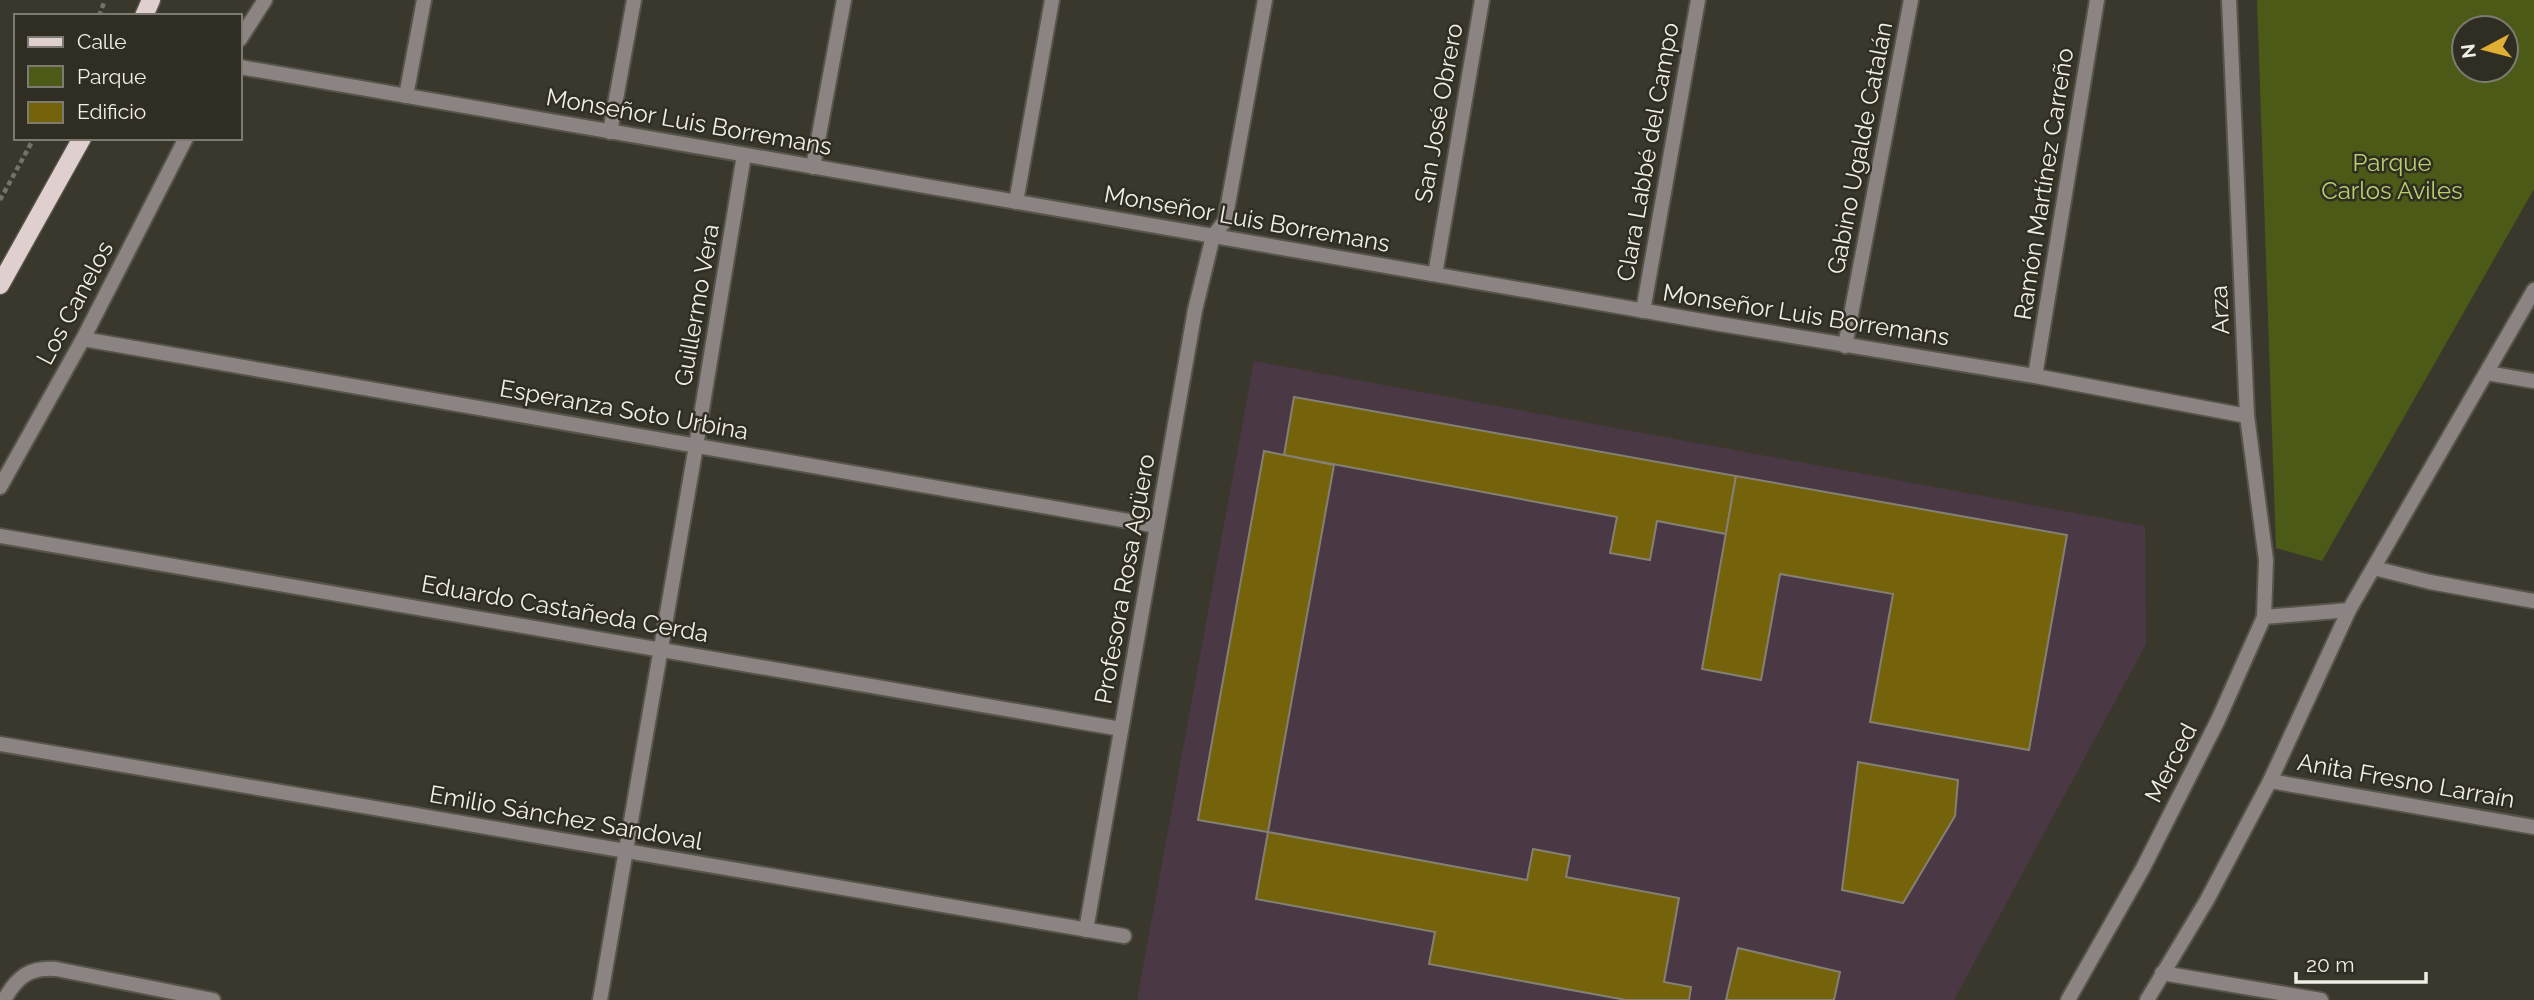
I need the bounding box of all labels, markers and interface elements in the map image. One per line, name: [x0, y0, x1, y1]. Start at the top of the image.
legend: [14, 14, 242, 140]
north arrow: [2450, 14, 2520, 84]
street label: Gabino Ugalde Catalán: [1821, 19, 1898, 276]
street label: Clara Labbé del Campo: [1610, 20, 1685, 284]
street label: San José Obrero: [1408, 21, 1469, 205]
text: Calle: [77, 29, 127, 54]
text: N: [2456, 43, 2480, 60]
street label: Ramón Martínez Carreño: [2008, 46, 2079, 322]
text: Parque: [77, 64, 146, 89]
street label: Monseñor Luis Borremans: [544, 82, 834, 161]
text: Edificio: [77, 99, 146, 124]
park label: Parque Carlos Aviles: [2321, 148, 2463, 205]
street label: Monseñor Luis Borremans: [1102, 179, 1392, 258]
street label: Guillermo Vera: [668, 222, 725, 388]
street label: Los Canelos: [30, 236, 119, 370]
street label: Monseñor Luis Borremans: [1661, 278, 1951, 351]
street label: Arza: [2204, 285, 2235, 336]
street label: Esperanza Soto Urbina: [498, 373, 751, 446]
street label: Profesora Rosa Agüero: [1088, 452, 1161, 706]
street label: Eduardo Castañeda Cerda: [419, 569, 711, 648]
street label: Merced: [2138, 718, 2203, 807]
street label: Anita Fresno Larraín: [2295, 747, 2517, 814]
street label: Emilio Sánchez Sandoval: [427, 779, 706, 856]
scale bar: [2296, 940, 2426, 984]
text: 20 m: [2306, 952, 2354, 977]

